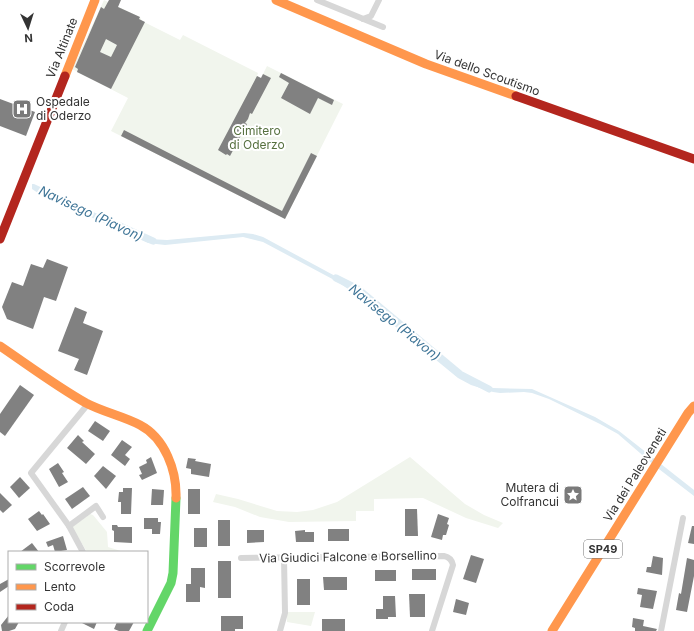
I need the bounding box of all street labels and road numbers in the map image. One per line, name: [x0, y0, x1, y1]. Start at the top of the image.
street label: Via Altinate: [43, 15, 81, 80]
street label: Via dello Scoutismo: [432, 46, 542, 99]
street label: Via dei Paleoveneti: [600, 425, 669, 524]
road number: SP49: [584, 540, 622, 558]
street label: Via Giudici Falcone e Borsellino: [259, 547, 437, 566]

